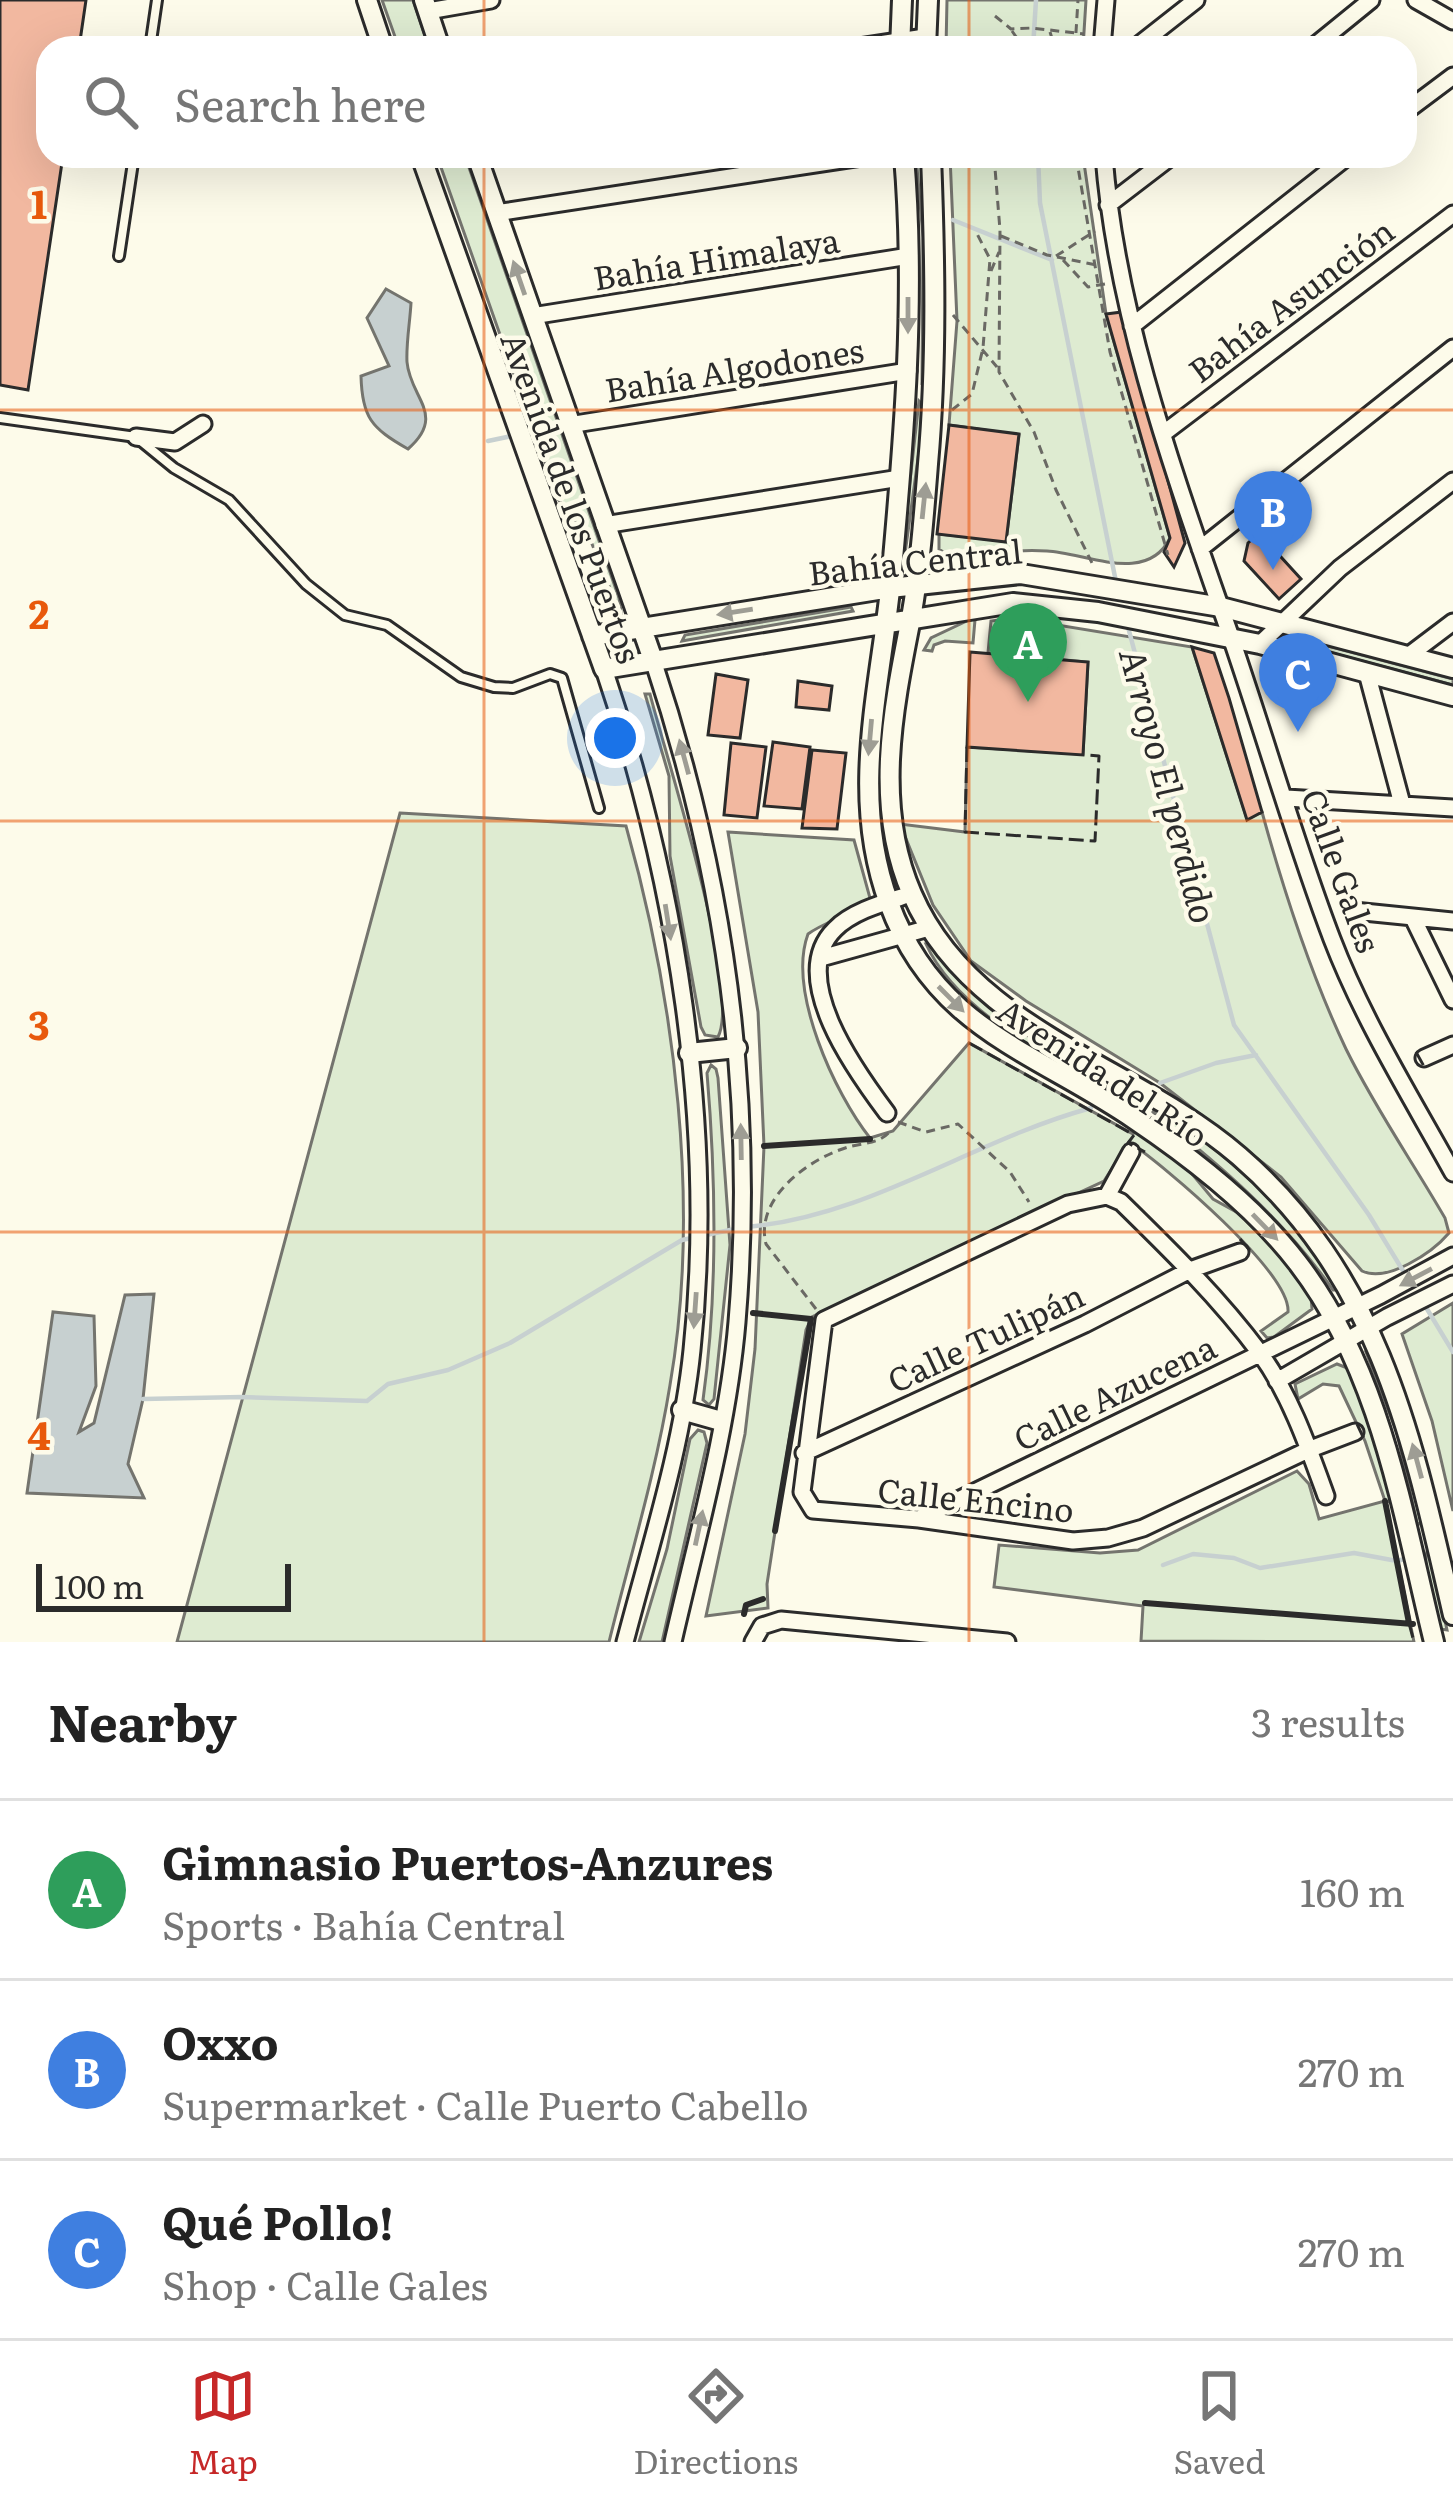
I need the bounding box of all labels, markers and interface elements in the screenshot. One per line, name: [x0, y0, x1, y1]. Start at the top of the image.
search box: [36, 36, 1417, 168]
icon: search: [78, 69, 144, 135]
text: Search here: [174, 69, 426, 136]
text: 1: [31, 173, 47, 231]
street label: Bahía Asunción: [1177, 205, 1403, 393]
street label: Bahía Himalaya: [589, 213, 843, 301]
one-way arrow: [509, 260, 527, 296]
one-way arrow: [899, 297, 918, 335]
street label: Bahía Algodones: [601, 323, 867, 413]
street label: Avenida de los Puertos: [490, 325, 656, 669]
pin: B: [1234, 471, 1312, 570]
one-way arrow: [915, 482, 934, 519]
street label: Bahía Central: [806, 524, 1024, 596]
text: 2: [29, 583, 49, 641]
one-way arrow: [716, 603, 753, 622]
pin: A: [989, 603, 1067, 702]
pin: C: [1259, 633, 1337, 732]
water label: Arroyo El perdido: [1108, 641, 1232, 929]
your location: [585, 708, 645, 768]
one-way arrow: [860, 719, 879, 756]
one-way arrow: [673, 738, 692, 775]
street label: Calle Gales: [1291, 781, 1395, 959]
one-way arrow: [659, 904, 678, 941]
one-way arrow: [936, 984, 964, 1013]
street label: Avenida del Río: [989, 984, 1219, 1158]
text: 3: [28, 994, 50, 1052]
one-way arrow: [731, 1122, 750, 1160]
one-way arrow: [1251, 1212, 1279, 1241]
one-way arrow: [1398, 1267, 1433, 1287]
street label: Calle Tulipán: [878, 1269, 1092, 1403]
one-way arrow: [686, 1292, 705, 1329]
street label: Calle Azucena: [1004, 1321, 1224, 1461]
text: 4: [27, 1404, 51, 1462]
one-way arrow: [1407, 1442, 1426, 1479]
street label: Calle Encino: [875, 1463, 1077, 1533]
one-way arrow: [691, 1509, 710, 1547]
scale bar: [36, 1558, 291, 1611]
text: 100 m: [54, 1560, 144, 1609]
text: Nearby: [48, 1682, 237, 1758]
text: 3 results: [1251, 1691, 1405, 1749]
text: Gimnasio Puertos-Anzures: [162, 1827, 773, 1894]
text: A: [72, 1861, 102, 1919]
text: 160 m: [1300, 1861, 1405, 1919]
text: Sports · Bahía Central: [162, 1894, 565, 1952]
text: Oxxo: [162, 2007, 279, 2074]
text: B: [74, 2041, 100, 2099]
text: 270 m: [1298, 2041, 1405, 2099]
text: Supermarket · Calle Puerto Cabello: [162, 2074, 809, 2132]
text: Qué Pollo!: [162, 2187, 394, 2254]
text: C: [73, 2221, 101, 2279]
text: 270 m: [1298, 2221, 1405, 2279]
text: Shop · Calle Gales: [162, 2254, 488, 2312]
tab: Map: [188, 2363, 258, 2484]
tab: Directions: [633, 2363, 798, 2484]
tab: Saved: [1173, 2363, 1265, 2484]

